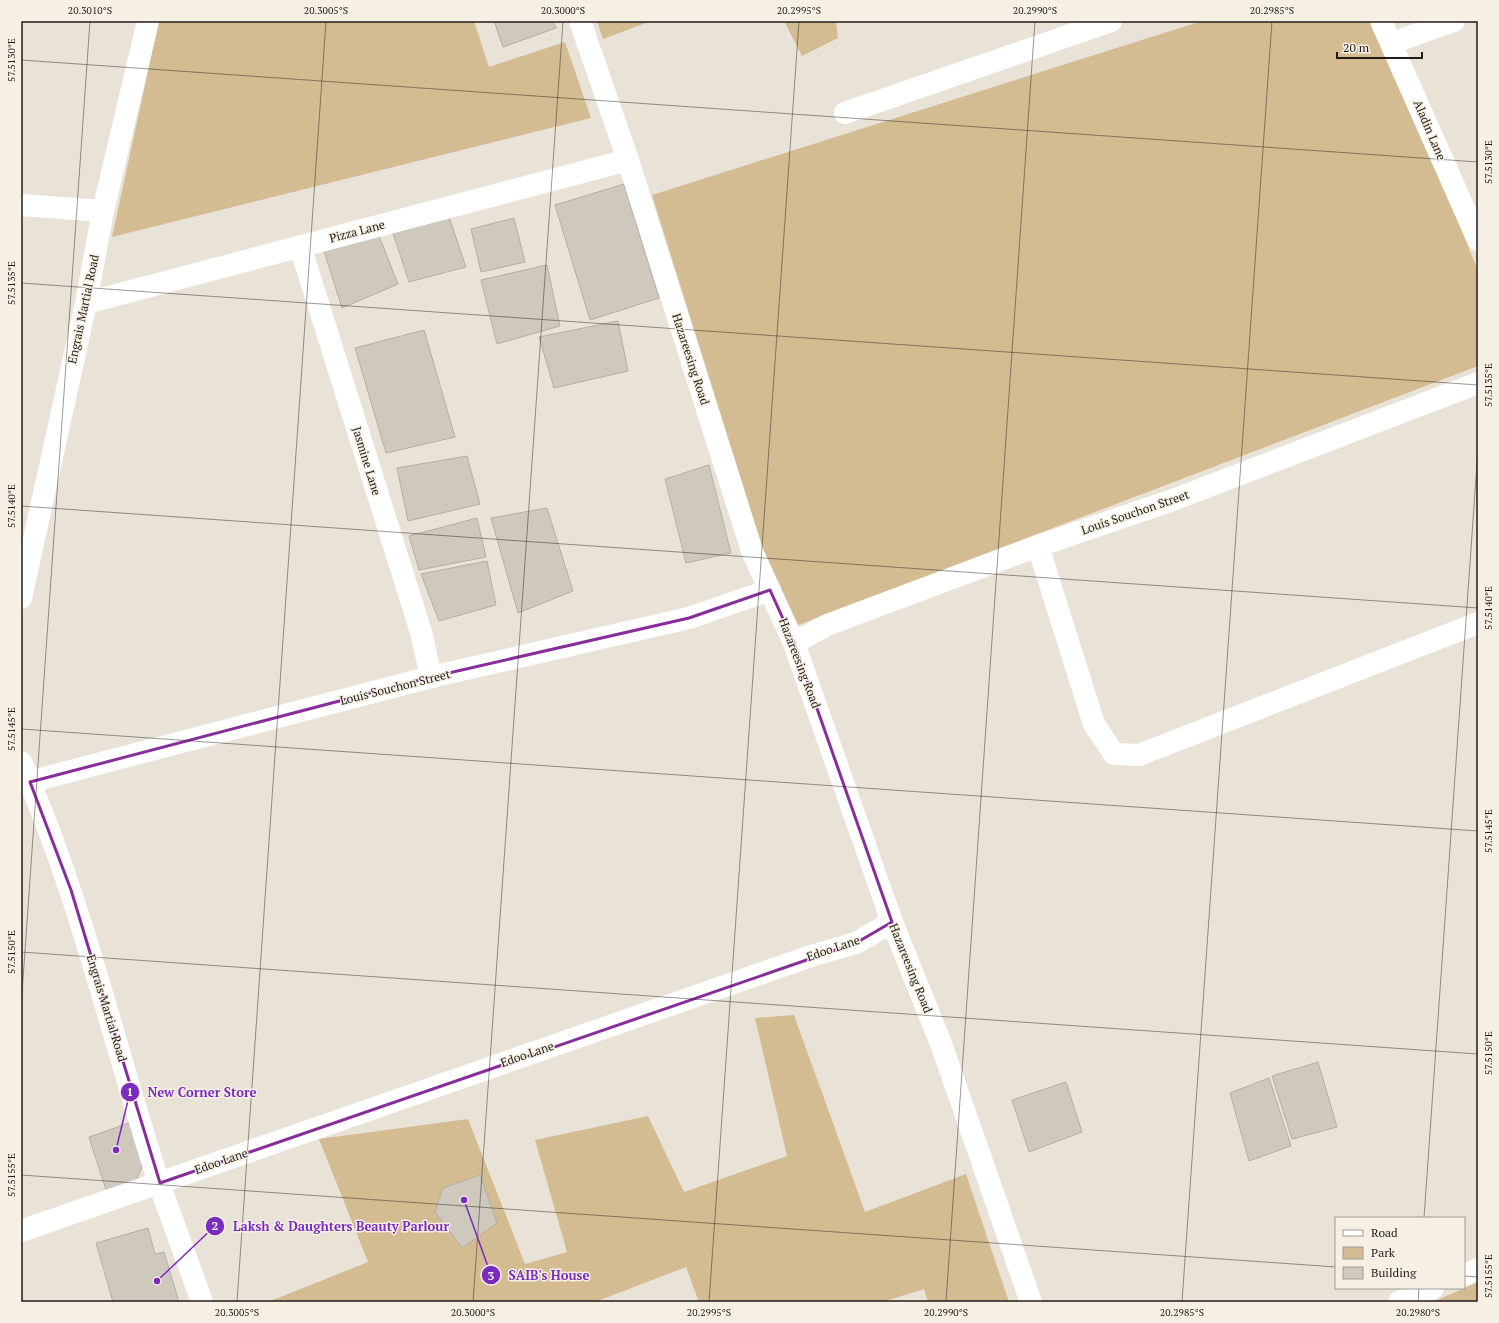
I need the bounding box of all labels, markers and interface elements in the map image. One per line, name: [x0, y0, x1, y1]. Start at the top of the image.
text: 20.3010°S: [68, 4, 112, 17]
text: 20.3005°S: [304, 4, 348, 17]
text: 20.3000°S: [541, 4, 585, 17]
text: 20.2995°S: [777, 4, 821, 17]
text: 20.2990°S: [1013, 4, 1057, 17]
text: 20.2985°S: [1250, 4, 1294, 17]
scale bar: [1337, 34, 1422, 60]
text: 57.5130°E: [5, 38, 18, 82]
text: 20 m: [1343, 40, 1370, 55]
street label: Aladin Lane: [1411, 98, 1449, 162]
text: 57.5130°E: [1482, 140, 1495, 184]
street label: Pizza Lane: [328, 216, 386, 246]
street label: Engrais Martial Road: [64, 253, 102, 365]
text: 57.5135°E: [5, 261, 18, 305]
street label: Hazareesing Road: [669, 311, 713, 407]
text: 57.5135°E: [1482, 363, 1495, 407]
street label: Jasmine Lane: [349, 425, 385, 497]
text: 57.5140°E: [5, 484, 18, 528]
street label: Louis Souchon Street: [1079, 486, 1191, 538]
text: 57.5140°E: [1482, 586, 1495, 630]
street label: Hazareesing Road: [776, 616, 824, 710]
street label: Louis Souchon Street: [338, 666, 452, 708]
text: 57.5145°E: [5, 707, 18, 751]
text: 57.5145°E: [1482, 809, 1495, 853]
street label: Hazareesing Road: [886, 921, 936, 1015]
text: 57.5150°E: [5, 930, 18, 974]
street label: Edoo Lane: [804, 932, 862, 964]
street label: Engrais Martial Road: [84, 953, 131, 1064]
text: 57.5150°E: [1482, 1031, 1495, 1075]
street label: Edoo Lane: [498, 1038, 556, 1070]
callout: New Corner Store: [120, 1079, 265, 1104]
text: New Corner Store: [147, 1083, 257, 1101]
text: 1: [127, 1084, 133, 1099]
street label: Edoo Lane: [192, 1145, 250, 1177]
text: 57.5155°E: [5, 1153, 18, 1197]
callout: Laksh & Daughters Beauty Parlour: [205, 1214, 457, 1239]
text: Laksh & Daughters Beauty Parlour: [233, 1217, 449, 1235]
legend: [1335, 1217, 1465, 1289]
text: 2: [212, 1218, 219, 1233]
text: Road: [1371, 1225, 1398, 1240]
text: Park: [1371, 1245, 1396, 1260]
text: 57.5155°E: [1482, 1254, 1495, 1298]
callout: SAIB's House: [481, 1263, 598, 1288]
text: Building: [1371, 1265, 1417, 1280]
text: SAIB's House: [509, 1266, 590, 1284]
text: 3: [488, 1268, 495, 1283]
text: 20.3005°S: [215, 1306, 259, 1319]
text: 20.3000°S: [451, 1306, 495, 1319]
text: 20.2995°S: [687, 1306, 731, 1319]
text: 20.2990°S: [924, 1306, 968, 1319]
text: 20.2985°S: [1160, 1306, 1204, 1319]
text: 20.2980°S: [1396, 1306, 1440, 1319]

